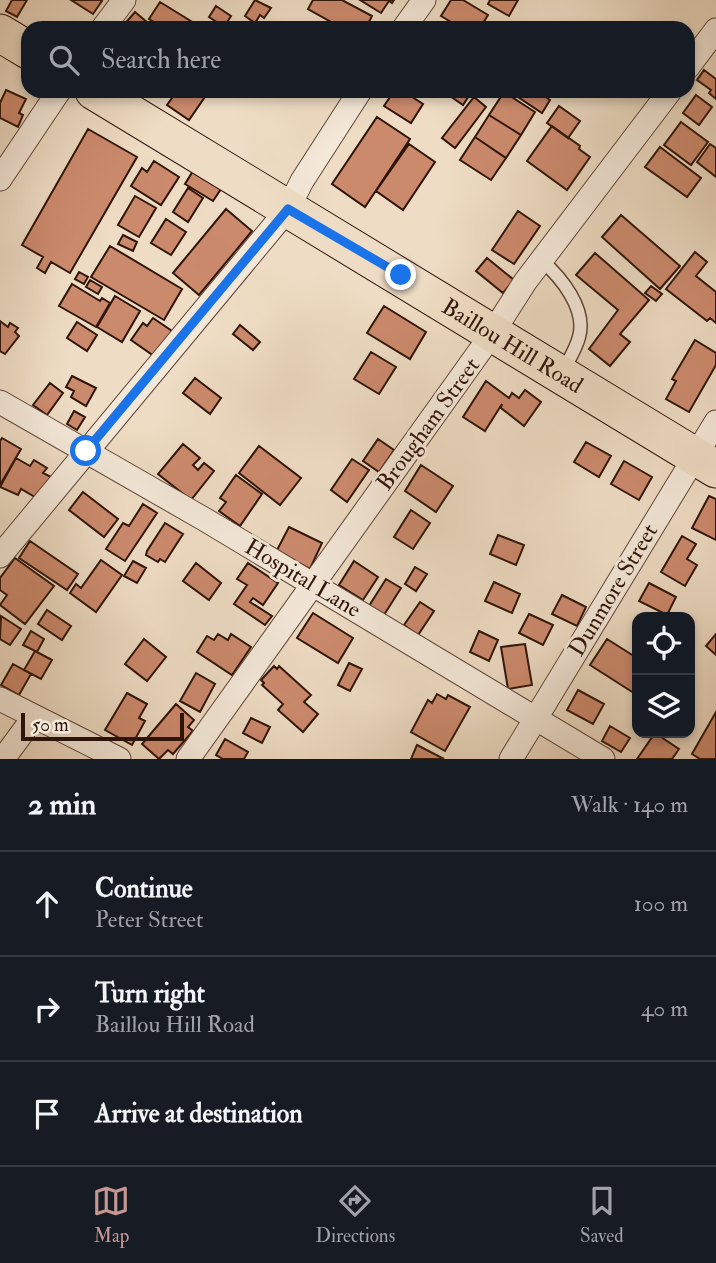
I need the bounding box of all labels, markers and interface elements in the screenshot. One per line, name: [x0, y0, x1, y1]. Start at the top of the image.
search box: [21, 21, 695, 98]
icon: search: [45, 41, 83, 79]
text: Search here: [101, 44, 221, 76]
route end: [385, 259, 416, 290]
street label: Baillou Hill Road: [437, 292, 589, 399]
street label: Brougham Street: [370, 352, 486, 496]
route start: [70, 435, 101, 466]
street label: Dunmore Street: [562, 518, 664, 662]
street label: Hospital Lane: [239, 532, 367, 625]
map controls: [632, 612, 695, 738]
button: locate: [632, 612, 695, 675]
button: layers: [632, 675, 695, 738]
scale bar: [21, 710, 184, 742]
text: 50 m: [32, 713, 69, 737]
text: 2 min: [28, 786, 96, 823]
text: Walk · 140 m: [571, 790, 688, 819]
text: Continue: [95, 873, 193, 905]
icon: ahead: [28, 885, 66, 923]
text: 100 m: [634, 889, 688, 918]
text: Peter Street: [95, 905, 203, 934]
text: Turn right: [95, 978, 205, 1010]
icon: right: [28, 990, 66, 1028]
text: 40 m: [641, 994, 688, 1023]
text: Baillou Hill Road: [95, 1010, 255, 1039]
icon: arrive: [28, 1095, 66, 1133]
text: Arrive at destination: [95, 1098, 303, 1130]
tab: Map: [92, 1182, 130, 1248]
tab: Directions: [315, 1182, 395, 1248]
tab: Saved: [580, 1182, 624, 1248]

